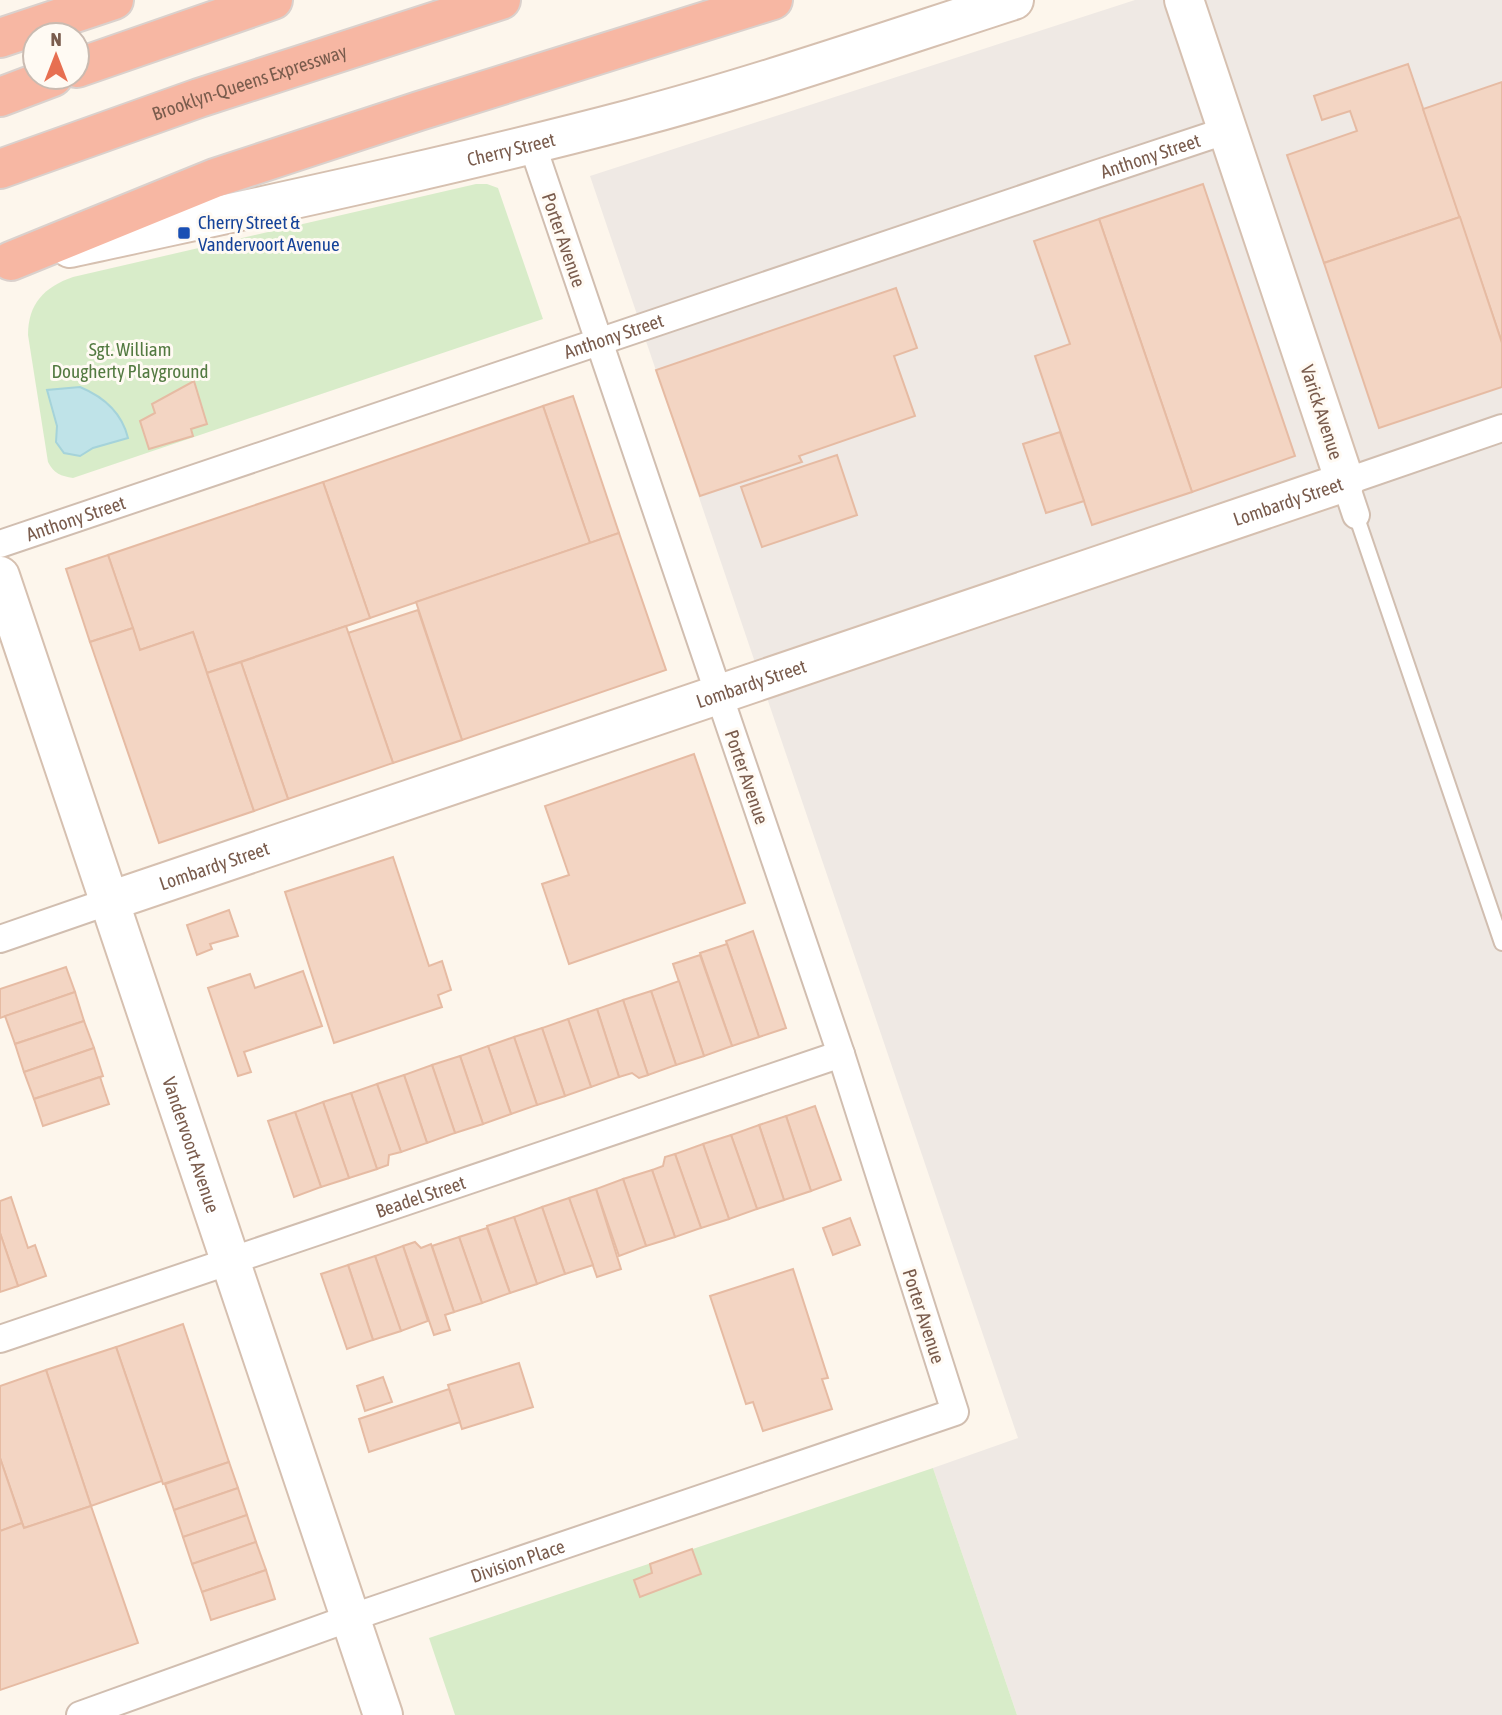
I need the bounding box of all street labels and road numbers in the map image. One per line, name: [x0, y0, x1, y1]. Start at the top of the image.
street label: Brooklyn-Queens Expressway: [149, 40, 350, 125]
street label: Cherry Street: [465, 128, 557, 170]
street label: Anthony Street: [1098, 129, 1203, 183]
street label: Porter Avenue: [538, 190, 590, 290]
street label: Anthony Street: [561, 309, 666, 363]
street label: Varick Avenue: [1296, 362, 1348, 462]
street label: Lombardy Street: [1230, 472, 1346, 530]
street label: Anthony Street: [23, 491, 128, 545]
street label: Lombardy Street: [693, 655, 809, 712]
street label: Porter Avenue: [721, 727, 773, 827]
street label: Lombardy Street: [156, 837, 272, 894]
street label: Vandervoort Avenue: [158, 1074, 224, 1215]
street label: Beadel Street: [373, 1171, 468, 1222]
street label: Porter Avenue: [898, 1266, 950, 1366]
street label: Division Place: [468, 1535, 568, 1587]

